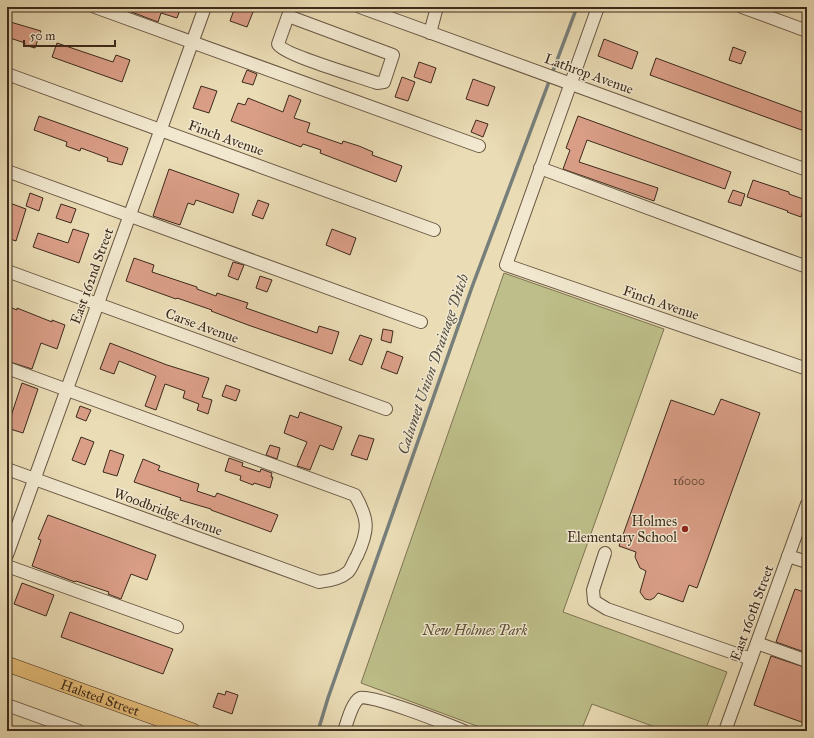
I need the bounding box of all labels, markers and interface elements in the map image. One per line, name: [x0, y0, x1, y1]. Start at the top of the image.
scale bar: [24, 22, 115, 48]
text: 50 m: [30, 29, 55, 43]
street label: Lathrop Avenue: [542, 50, 636, 98]
street label: Finch Avenue: [186, 116, 266, 160]
street label: East 162nd Street: [67, 226, 117, 326]
water label: Calumet Union Drainage Ditch: [394, 271, 473, 457]
street label: Finch Avenue: [621, 282, 701, 324]
street label: Carse Avenue: [163, 305, 241, 347]
house number: 16000: [673, 474, 705, 488]
street label: Woodbridge Avenue: [111, 484, 225, 540]
place label: Holmes Elementary School: [567, 513, 677, 546]
marker: Holmes Elementary School: [680, 524, 690, 534]
street label: East 160th Street: [727, 563, 777, 663]
park label: New Holmes Park: [422, 622, 528, 639]
street label: Halsted Street: [58, 676, 142, 720]

